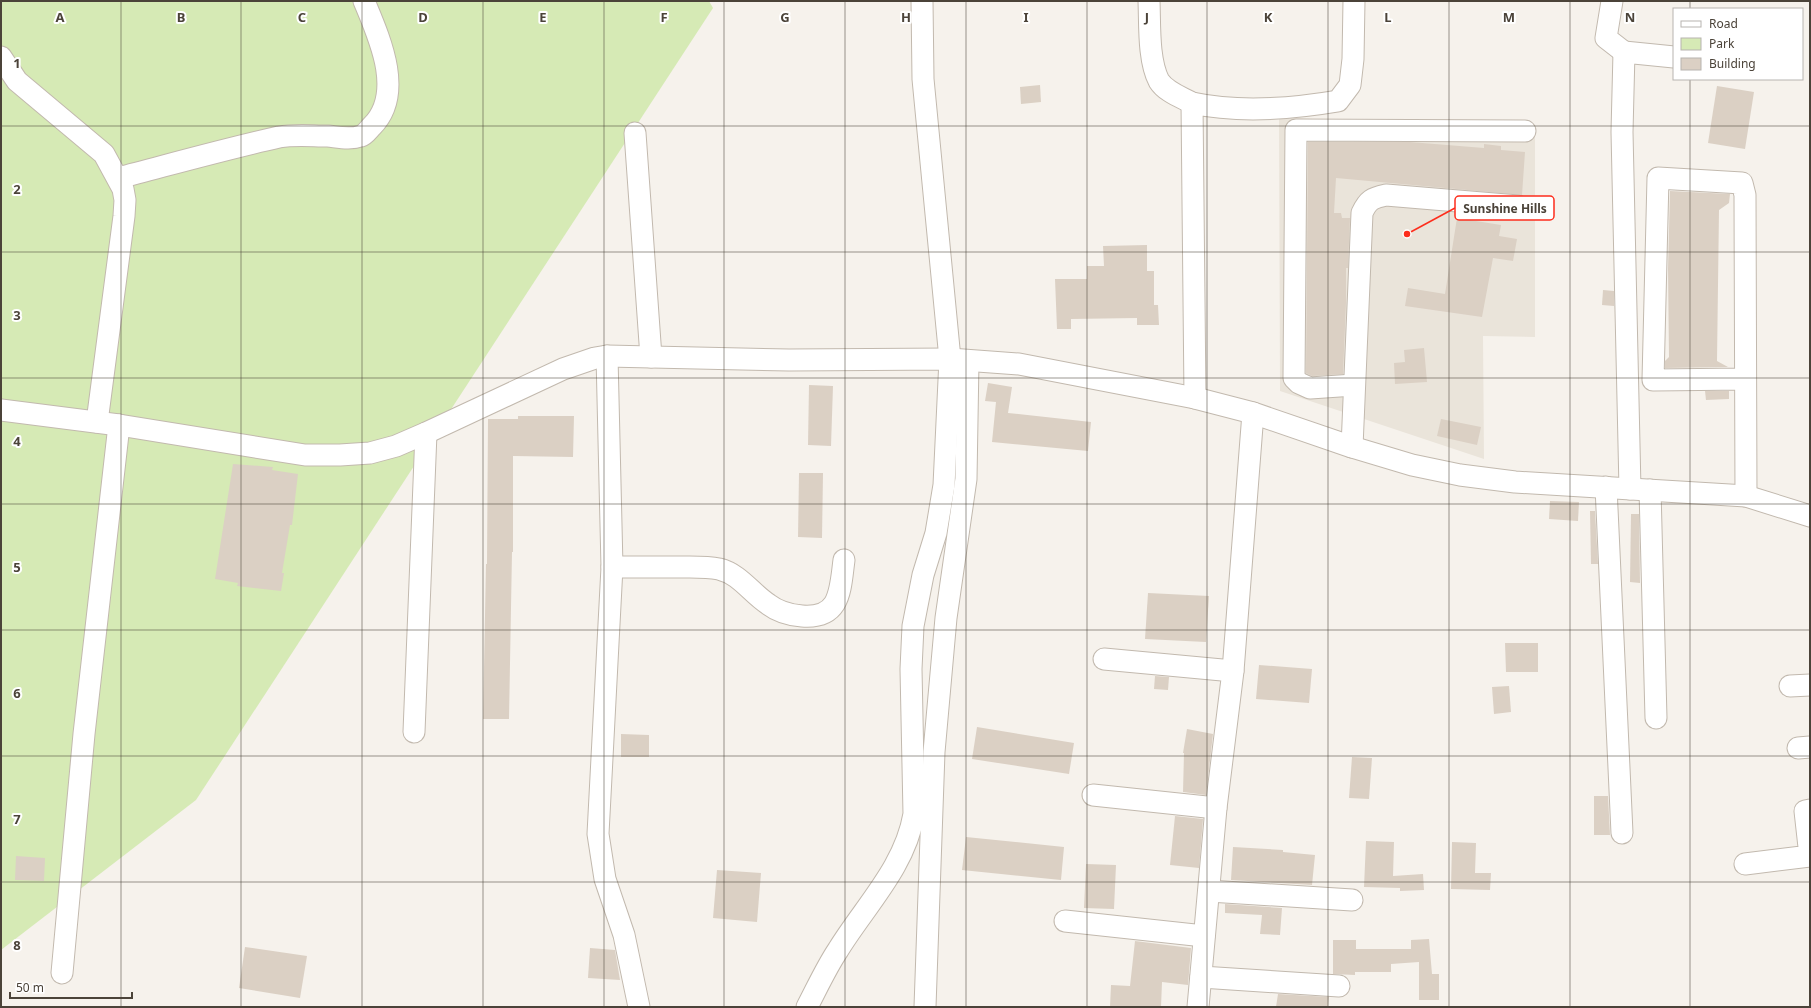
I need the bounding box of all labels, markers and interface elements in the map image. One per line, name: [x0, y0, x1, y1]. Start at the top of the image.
text: A: [56, 8, 65, 26]
text: B: [177, 8, 185, 26]
text: C: [298, 8, 306, 26]
text: D: [418, 8, 428, 26]
text: E: [539, 8, 547, 26]
text: F: [660, 8, 668, 26]
text: G: [780, 8, 790, 26]
text: H: [901, 8, 911, 26]
text: I: [1023, 8, 1029, 26]
text: J: [1144, 8, 1149, 26]
text: K: [1264, 8, 1273, 26]
text: L: [1384, 8, 1392, 26]
text: M: [1503, 8, 1515, 26]
text: N: [1625, 8, 1635, 26]
legend: [1673, 8, 1803, 80]
text: Road: [1709, 15, 1738, 32]
text: Park: [1709, 35, 1735, 52]
text: 1: [13, 54, 21, 72]
text: Building: [1709, 55, 1756, 72]
text: 2: [13, 180, 21, 198]
callout: Sunshine Hills: [1455, 196, 1554, 220]
text: Sunshine Hills: [1463, 200, 1547, 217]
text: 3: [13, 306, 21, 324]
text: 4: [13, 432, 21, 450]
text: 5: [13, 558, 21, 576]
text: 6: [13, 684, 21, 702]
text: 7: [13, 810, 21, 828]
text: 8: [13, 936, 21, 954]
scale bar: [10, 974, 132, 1000]
text: 50 m: [16, 979, 44, 996]

